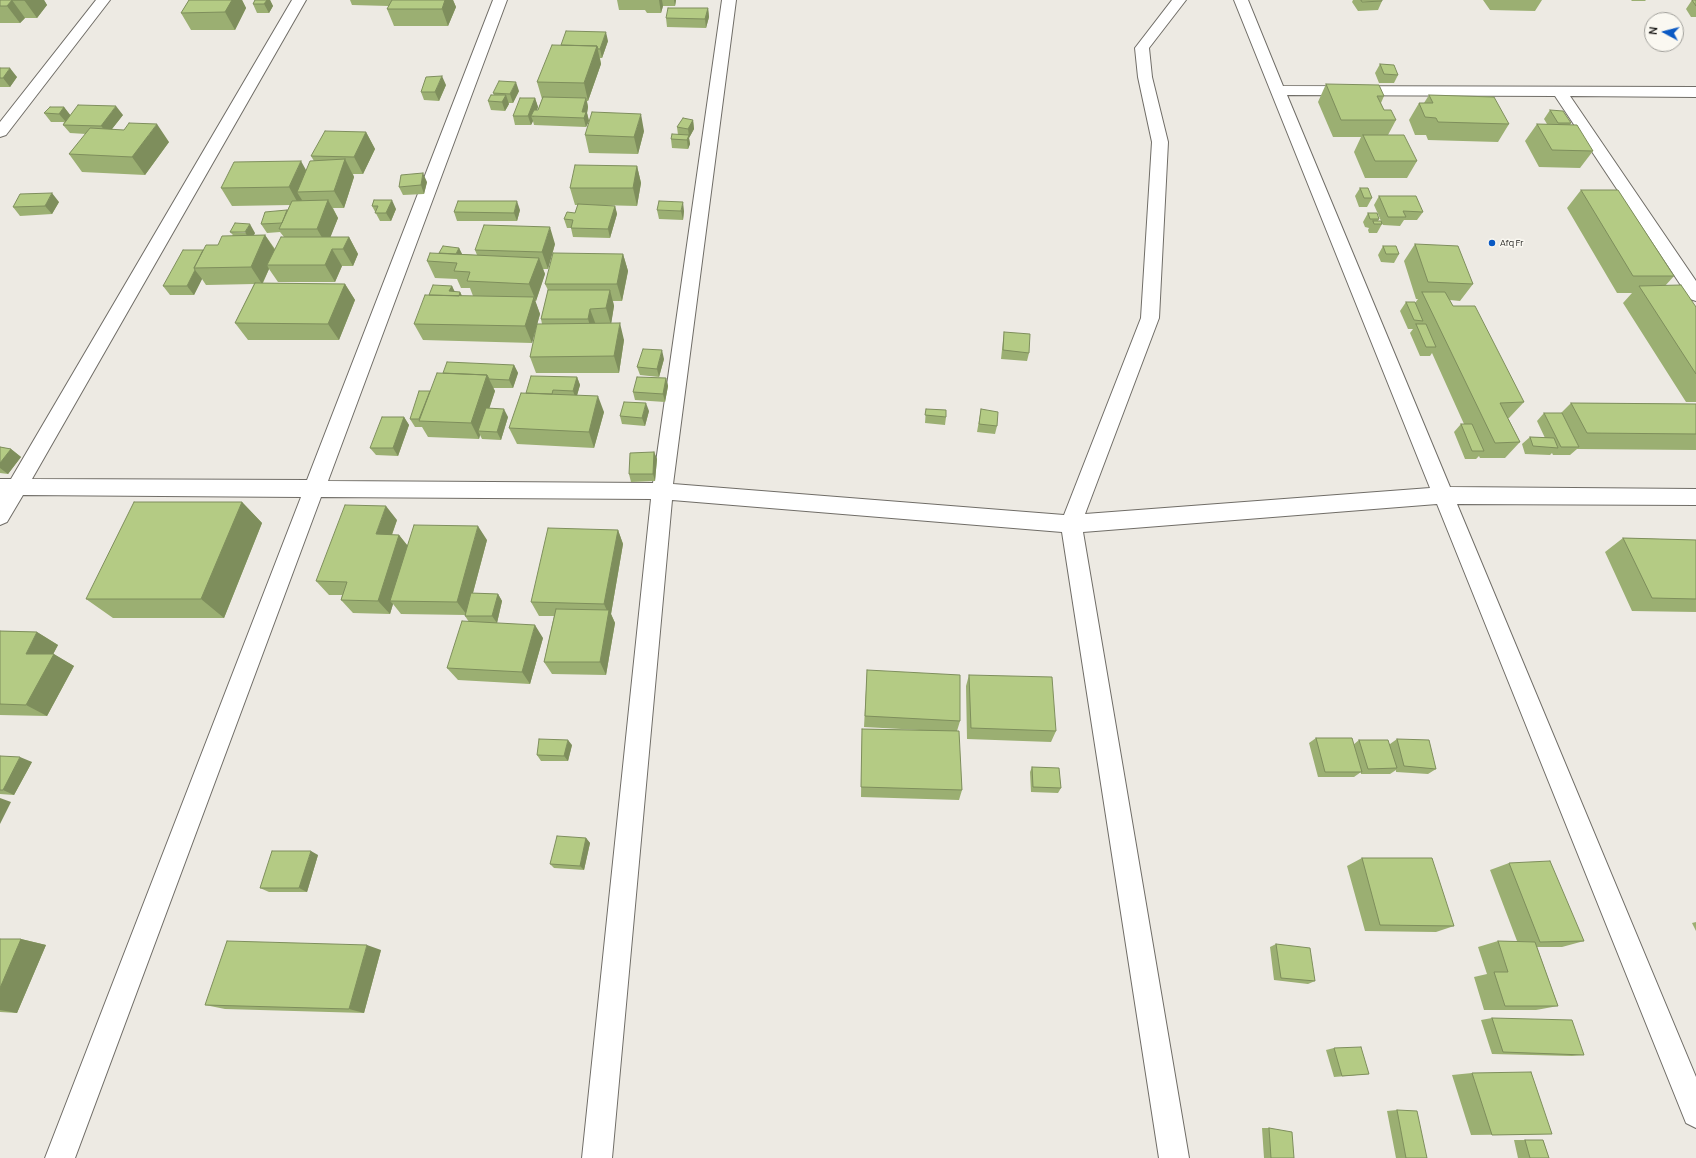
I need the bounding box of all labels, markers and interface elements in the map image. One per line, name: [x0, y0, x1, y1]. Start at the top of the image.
north arrow: [1644, 12, 1684, 52]
text: N: [1645, 26, 1661, 35]
marker: Afq Fr: [1487, 238, 1497, 248]
place label: Afq Fr: [1500, 238, 1524, 248]

